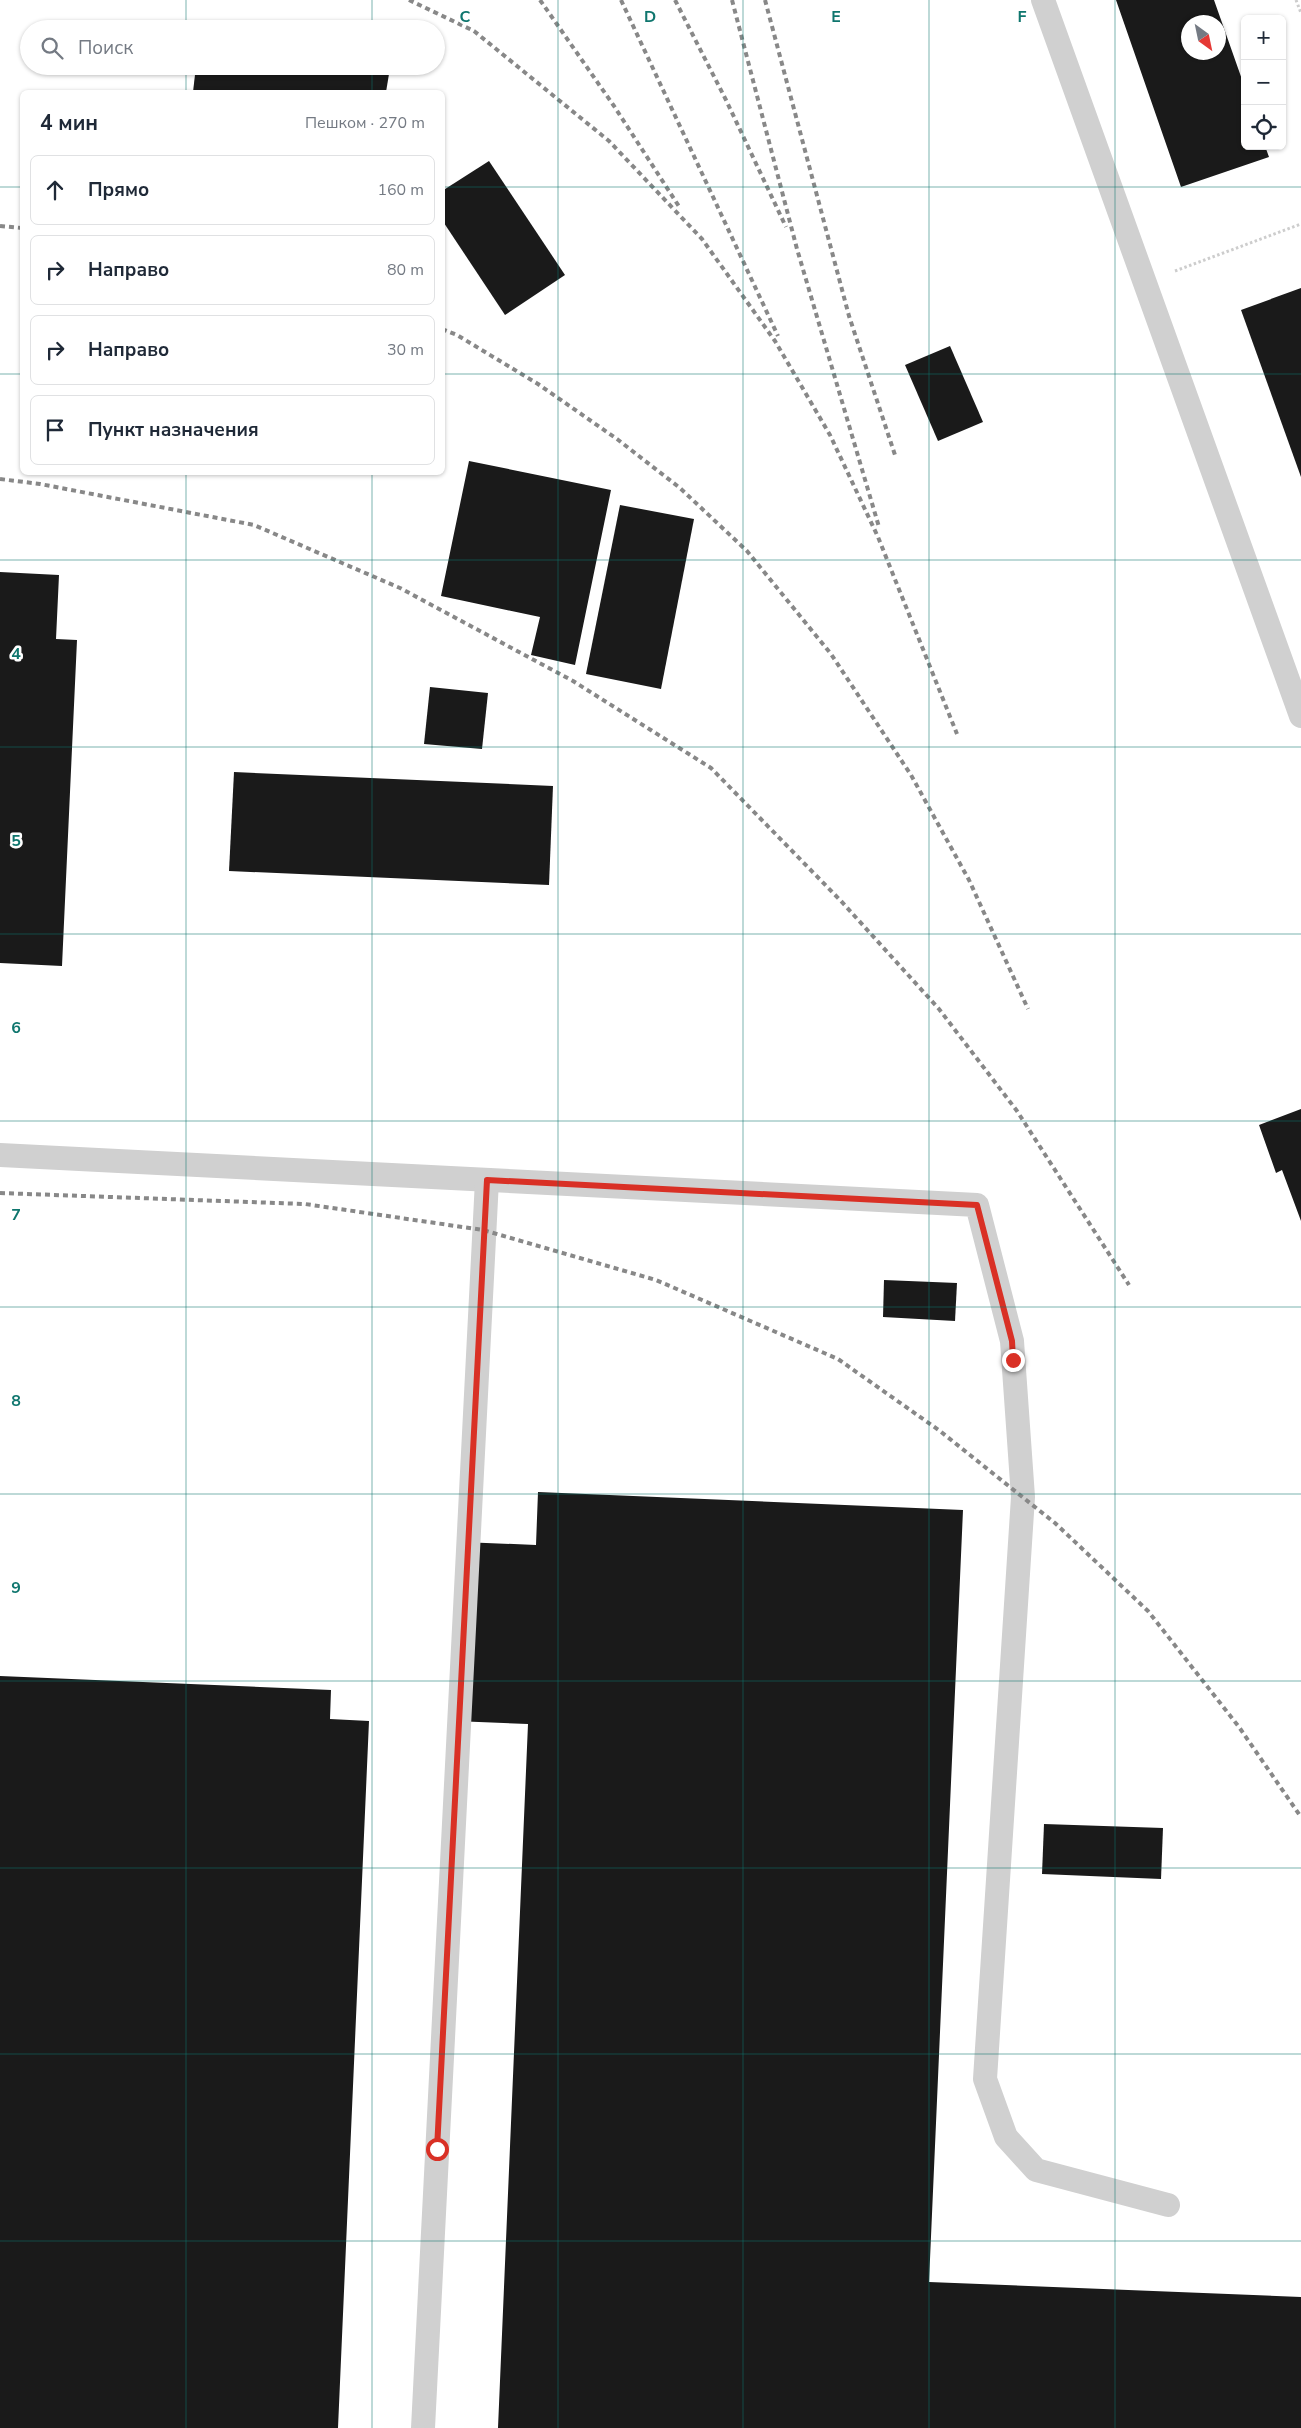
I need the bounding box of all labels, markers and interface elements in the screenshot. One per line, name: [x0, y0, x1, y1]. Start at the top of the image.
text: C: [460, 6, 471, 28]
text: D: [644, 6, 656, 28]
text: E: [831, 6, 841, 28]
text: F: [1018, 6, 1027, 28]
north arrow: [1181, 15, 1226, 60]
map controls: [1241, 15, 1286, 150]
button: +: [1241, 15, 1286, 60]
search box: [20, 20, 445, 75]
icon: search: [38, 34, 66, 62]
text: Поиск: [78, 35, 133, 61]
button: −: [1241, 60, 1286, 105]
button: locate: [1241, 105, 1286, 150]
text: 4 мин: [40, 109, 98, 137]
text: Пешком · 270 m: [305, 112, 425, 134]
icon: ahead: [41, 176, 69, 204]
text: Прямо: [88, 177, 149, 203]
text: 160 m: [377, 179, 424, 201]
icon: right: [41, 256, 69, 284]
text: Направо: [88, 257, 169, 283]
text: 80 m: [387, 259, 424, 281]
icon: right: [41, 336, 69, 364]
text: Направо: [88, 337, 169, 363]
text: 30 m: [387, 339, 424, 361]
icon: arrive: [41, 416, 69, 444]
text: Пункт назначения: [88, 417, 259, 443]
text: 4: [11, 643, 21, 665]
text: 5: [11, 830, 21, 852]
text: 6: [11, 1017, 21, 1039]
text: 7: [11, 1204, 21, 1226]
route end: [1002, 1349, 1025, 1372]
text: 8: [11, 1390, 21, 1412]
text: 9: [11, 1577, 21, 1599]
route start: [426, 2138, 449, 2161]

